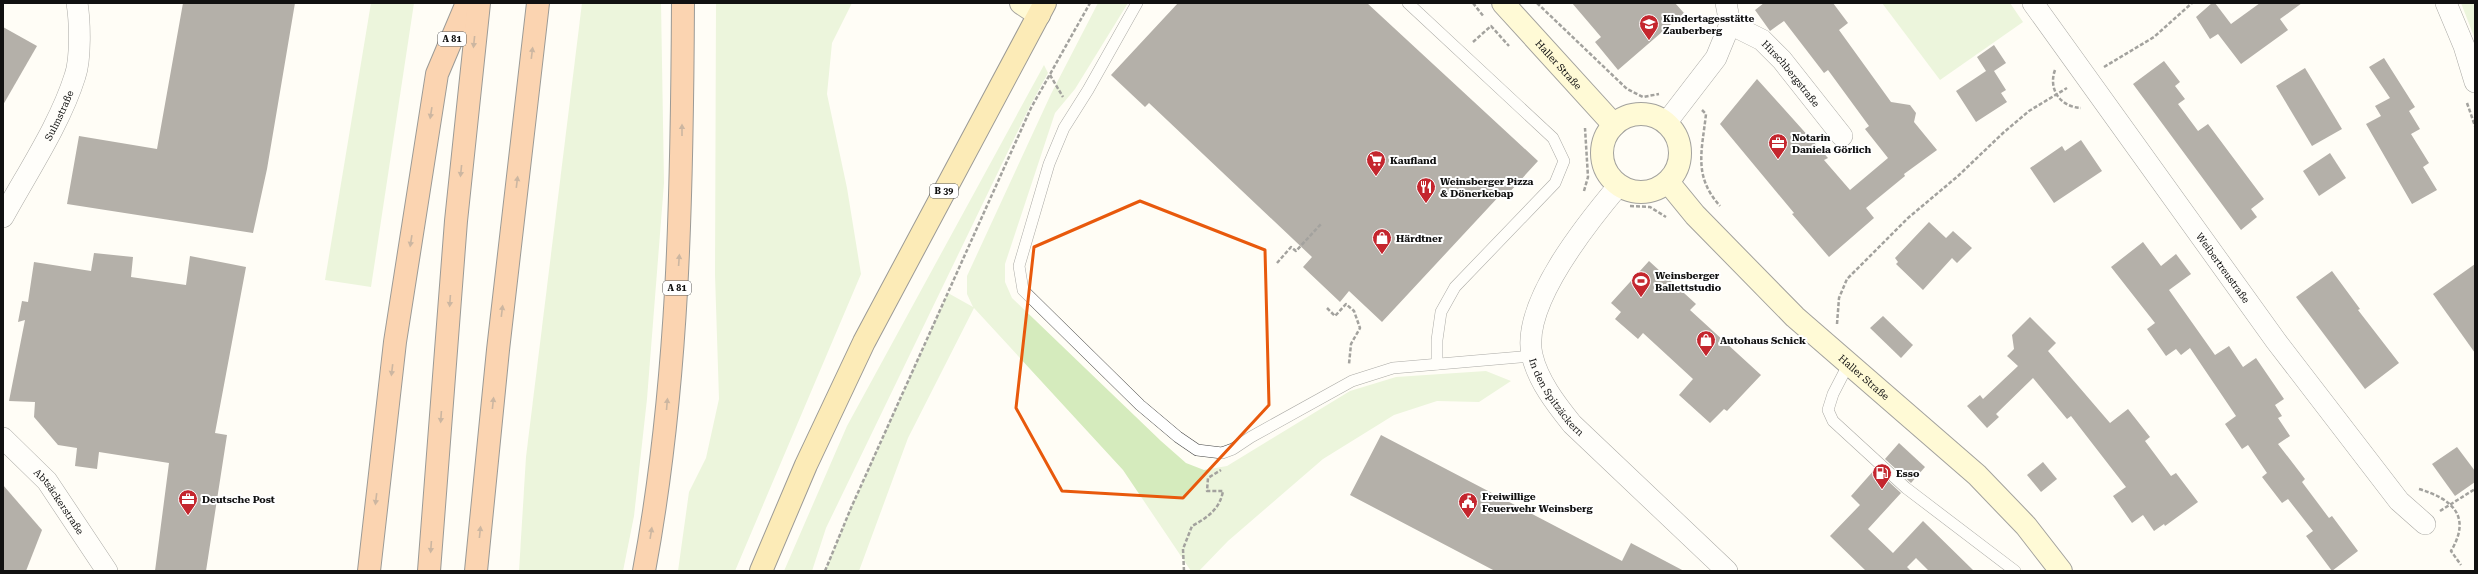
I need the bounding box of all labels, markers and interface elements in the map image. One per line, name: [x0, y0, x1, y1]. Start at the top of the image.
school or university icon: Kindertagesstätte Zauberberg: [1638, 13, 1660, 41]
place label: Kindertagesstätte Zauberberg: [1663, 13, 1755, 36]
road number: A 81: [438, 32, 466, 46]
one-way arrow: [471, 36, 478, 48]
street label: Haller Straße: [1533, 38, 1584, 92]
street label: Hirschbergstraße: [1760, 38, 1822, 109]
one-way arrow: [529, 47, 535, 59]
street label: Sulmstraße: [42, 88, 76, 143]
one-way arrow: [428, 107, 434, 119]
one-way arrow: [679, 123, 685, 136]
office icon: Notarin Daniela Görlich: [1767, 132, 1789, 160]
place label: Notarin Daniela Görlich: [1792, 132, 1872, 155]
supermarket icon: Kaufland: [1365, 149, 1387, 177]
place label: Kaufland: [1390, 155, 1437, 166]
one-way arrow: [457, 165, 464, 177]
one-way arrow: [514, 176, 520, 188]
restaurant icon: Weinsberger Pizza & Dönerkebap: [1415, 176, 1437, 204]
place label: Weinsberger Pizza & Dönerkebap: [1440, 176, 1534, 199]
road number: B 39: [930, 184, 958, 198]
shop icon: Härdtner: [1371, 227, 1393, 255]
street label: Weibertreustraße: [2194, 231, 2252, 306]
place label: Härdtner: [1396, 233, 1443, 244]
one-way arrow: [408, 235, 414, 247]
one-way arrow: [675, 254, 682, 266]
sports icon: Weinsberger Ballettstudio: [1630, 270, 1652, 298]
place label: Weinsberger Ballettstudio: [1655, 270, 1722, 293]
road number: A 81: [663, 281, 691, 295]
one-way arrow: [446, 295, 453, 307]
one-way arrow: [499, 305, 506, 317]
shop icon: Autohaus Schick: [1695, 329, 1717, 357]
place label: Autohaus Schick: [1720, 335, 1806, 346]
street label: Haller Straße: [1836, 353, 1892, 403]
street label: In den Spitzäckern: [1527, 357, 1586, 439]
one-way arrow: [389, 364, 395, 376]
one-way arrow: [489, 397, 496, 409]
one-way arrow: [664, 398, 671, 410]
one-way arrow: [437, 411, 444, 423]
fuel station icon: Esso: [1871, 462, 1893, 490]
street label: Abtsäckerstraße: [32, 466, 86, 537]
place label: Esso: [1896, 468, 1920, 479]
office icon: Deutsche Post: [177, 488, 199, 516]
public building icon: Freiwillige Feuerwehr Weinsberg: [1457, 491, 1479, 519]
place label: Freiwillige Feuerwehr Weinsberg: [1482, 491, 1593, 514]
one-way arrow: [373, 493, 379, 505]
place label: Deutsche Post: [202, 494, 275, 505]
one-way arrow: [477, 526, 483, 538]
one-way arrow: [648, 527, 654, 539]
one-way arrow: [428, 541, 435, 553]

